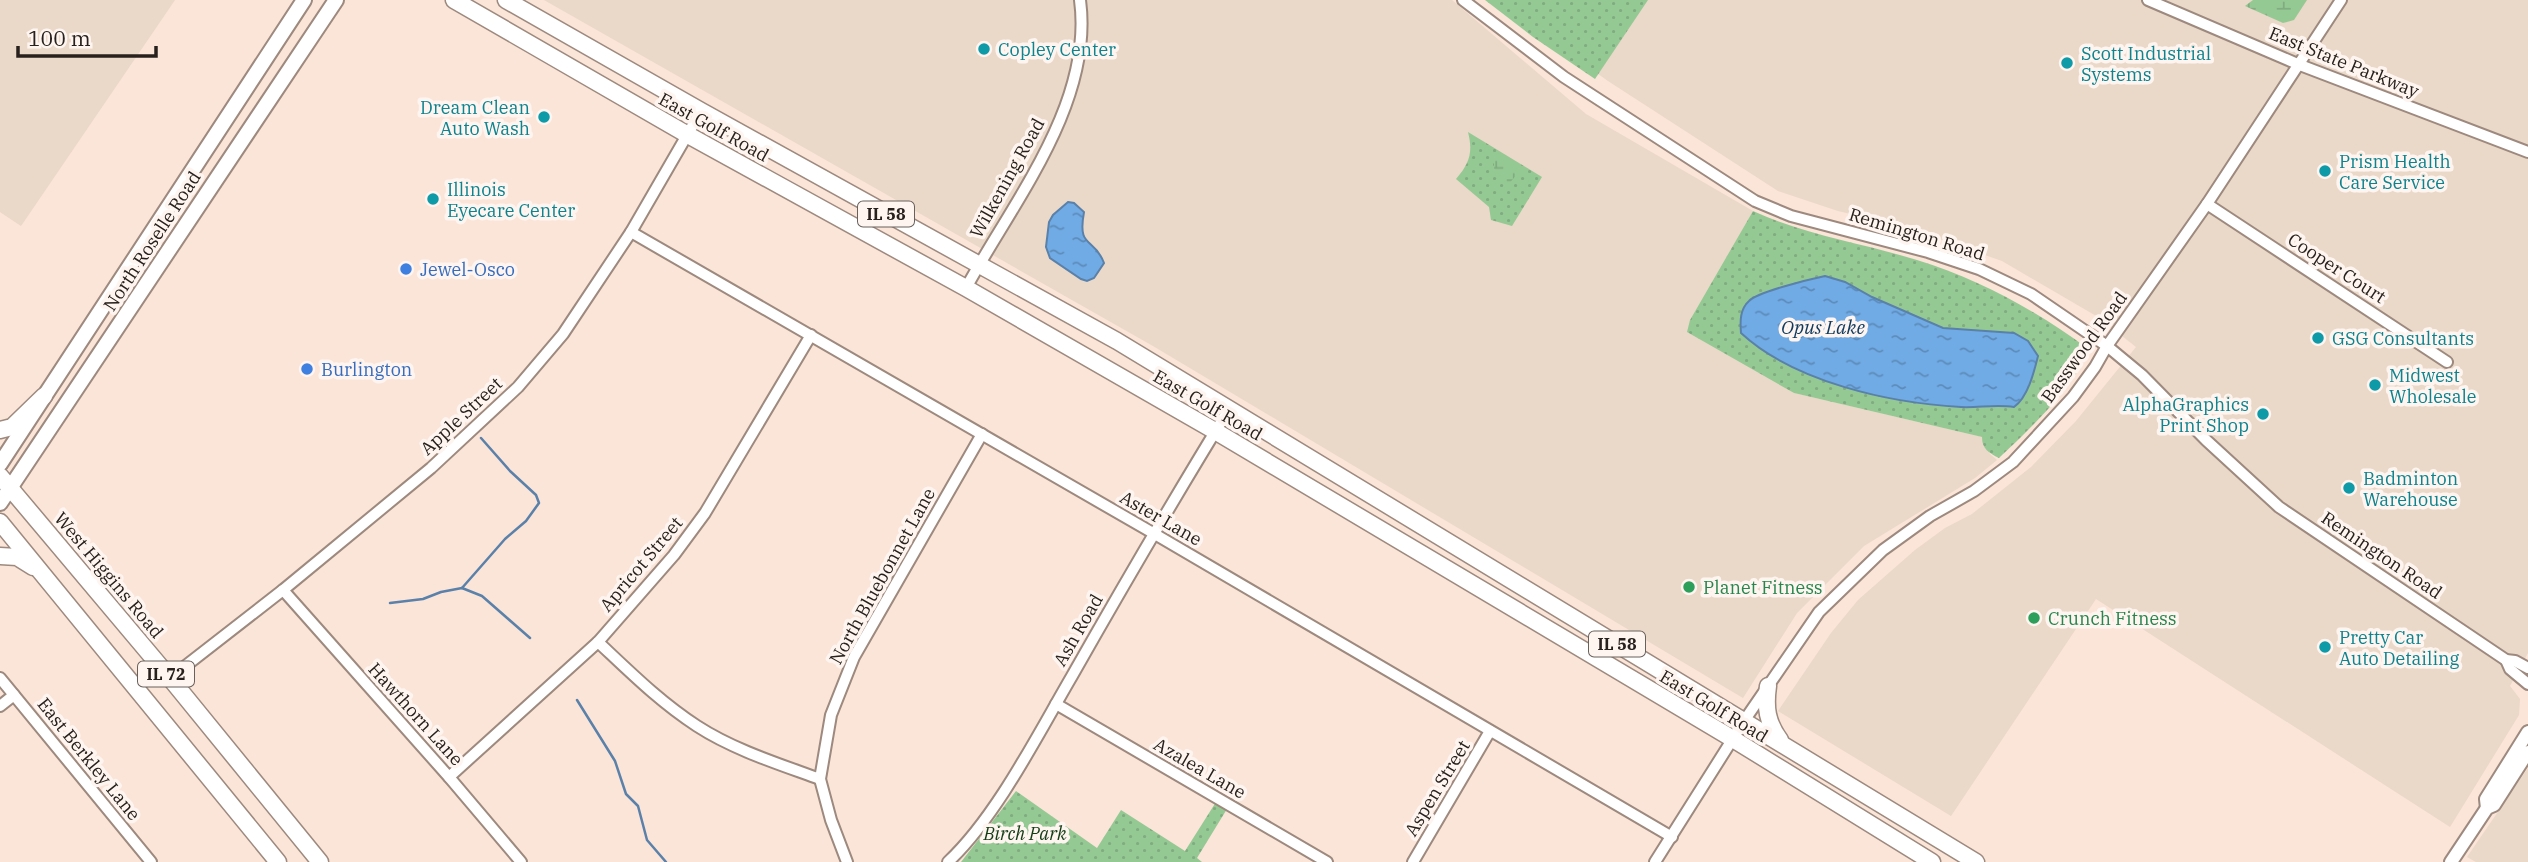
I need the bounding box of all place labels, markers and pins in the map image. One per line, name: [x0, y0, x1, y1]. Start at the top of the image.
place label: Copley Center: [998, 38, 1116, 61]
marker: Copley Center: [976, 41, 992, 57]
place label: Scott Industrial Systems: [2081, 42, 2211, 86]
marker: Scott Industrial Systems: [2059, 55, 2075, 71]
place label: Dream Clean Auto Wash: [420, 96, 530, 140]
marker: Dream Clean Auto Wash: [536, 109, 552, 125]
place label: Prism Health Care Service: [2339, 150, 2451, 194]
marker: Prism Health Care Service: [2317, 163, 2333, 179]
place label: Illinois Eyecare Center: [447, 178, 575, 222]
marker: Illinois Eyecare Center: [425, 191, 441, 207]
place label: Jewel-Osco: [420, 258, 515, 281]
marker: Jewel-Osco: [398, 261, 414, 277]
place label: GSG Consultants: [2332, 327, 2474, 350]
marker: GSG Consultants: [2310, 330, 2326, 346]
place label: Burlington: [321, 358, 412, 381]
marker: Burlington: [299, 361, 315, 377]
place label: Midwest Wholesale: [2389, 364, 2477, 408]
marker: Midwest Wholesale: [2367, 377, 2383, 393]
place label: AlphaGraphics Print Shop: [2123, 393, 2249, 437]
marker: AlphaGraphics Print Shop: [2255, 406, 2271, 422]
place label: Badminton Warehouse: [2363, 467, 2458, 511]
marker: Badminton Warehouse: [2341, 480, 2357, 496]
place label: Planet Fitness: [1703, 576, 1823, 599]
marker: Planet Fitness: [1681, 579, 1697, 595]
place label: Crunch Fitness: [2048, 607, 2177, 630]
marker: Crunch Fitness: [2026, 610, 2042, 626]
place label: Pretty Car Auto Detailing: [2339, 626, 2460, 670]
marker: Pretty Car Auto Detailing: [2317, 639, 2333, 655]

